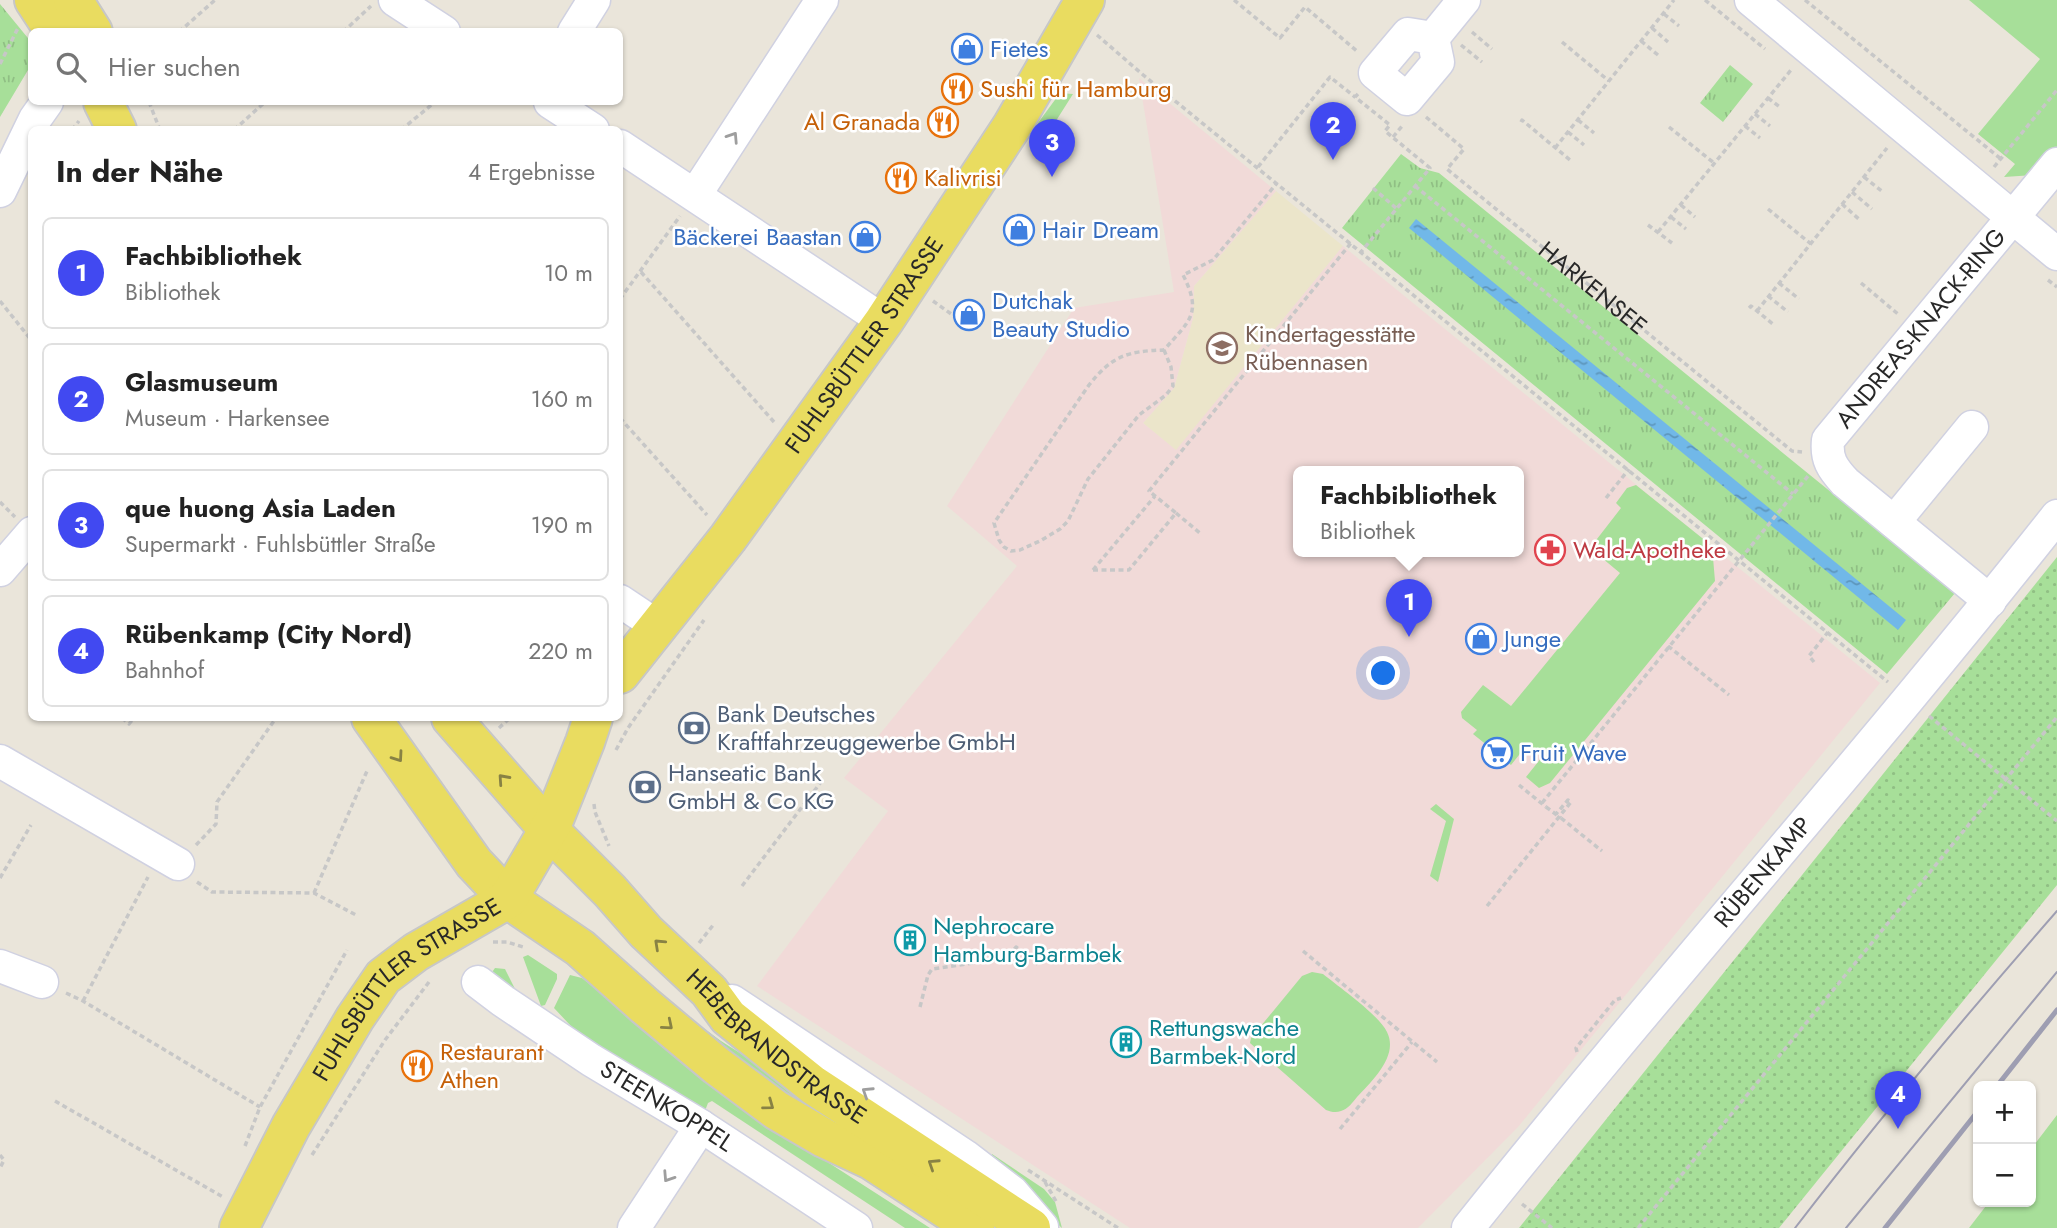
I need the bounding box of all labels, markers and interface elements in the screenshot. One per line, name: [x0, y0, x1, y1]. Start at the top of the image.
search box: [28, 28, 623, 105]
place label: Fietes: [990, 31, 1048, 66]
shop icon: Fietes: [950, 32, 984, 66]
icon: search: [52, 48, 90, 86]
text: Hier suchen: [108, 48, 241, 86]
place label: Sushi für Hamburg: [980, 71, 1172, 106]
restaurant icon: Sushi für Hamburg: [940, 72, 974, 106]
pin: 2: [1310, 102, 1356, 160]
place label: Al Granada: [804, 104, 920, 139]
restaurant icon: Al Granada: [926, 105, 960, 139]
pin: 3: [1029, 119, 1075, 177]
one-way arrow: [724, 132, 737, 145]
text: In der Nähe: [56, 150, 223, 193]
text: 4 Ergebnisse: [468, 155, 595, 189]
place label: Kalivrisi: [924, 160, 1002, 195]
restaurant icon: Kalivrisi: [884, 161, 918, 195]
place label: Hair Dream: [1042, 212, 1159, 247]
shop icon: Hair Dream: [1002, 213, 1036, 247]
place label: Bäckerei Baastan: [673, 219, 842, 254]
shop icon: Bäckerei Baastan: [848, 220, 882, 254]
street label: ANDREAS-KNACK-RING: [1827, 220, 2014, 435]
street label: FUHLSBÜTTLER STRASSE: [776, 229, 952, 461]
street label: HARKENSEE: [1531, 233, 1655, 343]
text: Fachbibliothek: [125, 237, 302, 275]
text: 1: [75, 256, 87, 290]
text: 10 m: [544, 256, 593, 290]
text: Bibliothek: [125, 275, 220, 309]
place label: Dutchak Beauty Studio: [992, 283, 1130, 346]
shop icon: Dutchak Beauty Studio: [952, 298, 986, 332]
place label: Kindertagesstätte Rübennasen: [1245, 316, 1416, 379]
school or university icon: Kindertagesstätte Rübennasen: [1205, 331, 1239, 365]
text: Glasmuseum: [125, 363, 278, 401]
text: 2: [73, 382, 89, 416]
text: 160 m: [531, 382, 593, 416]
text: Museum · Harkensee: [125, 401, 330, 435]
popup: [1293, 466, 1524, 557]
text: Fachbibliothek: [1320, 476, 1497, 514]
text: que huong Asia Laden: [125, 489, 396, 527]
text: 3: [74, 508, 88, 542]
text: 190 m: [531, 508, 593, 542]
text: Bibliothek: [1320, 514, 1415, 548]
text: Supermarkt · Fuhlsbüttler Straße: [125, 527, 436, 561]
place label: Wald-Apotheke: [1573, 532, 1726, 567]
pharmacy icon: Wald-Apotheke: [1533, 533, 1567, 567]
pin: 1: [1386, 579, 1432, 637]
text: Rübenkamp (City Nord): [125, 615, 412, 653]
place label: Junge: [1501, 621, 1561, 656]
shop icon: Junge: [1464, 622, 1498, 656]
text: 4: [73, 634, 89, 668]
text: 220 m: [528, 634, 593, 668]
text: Bahnhof: [125, 653, 204, 687]
your location: [1366, 656, 1400, 690]
place label: Bank Deutsches Kraftfahrzeuggewerbe GmbH: [717, 696, 1016, 759]
bank icon: Bank Deutsches Kraftfahrzeuggewerbe GmbH: [677, 711, 711, 745]
place label: Fruit Wave: [1520, 735, 1627, 770]
supermarket icon: Fruit Wave: [1480, 736, 1514, 770]
one-way arrow: [390, 749, 402, 762]
place label: Hanseatic Bank GmbH & Co KG: [668, 755, 834, 818]
bank icon: Hanseatic Bank GmbH & Co KG: [628, 770, 662, 804]
one-way arrow: [499, 774, 512, 787]
street label: RÜBENKAMP: [1705, 809, 1820, 935]
street label: FUHLSBÜTTLER STRASSE: [303, 889, 507, 1088]
place label: Nephrocare Hamburg-Barmbek: [933, 908, 1122, 971]
building icon: Nephrocare Hamburg-Barmbek: [893, 923, 927, 957]
one-way arrow: [655, 940, 668, 953]
street label: HEBEBRANDSTRASSE: [679, 960, 874, 1133]
place label: Rettungswache Barmbek-Nord: [1149, 1010, 1299, 1073]
one-way arrow: [659, 1017, 672, 1029]
building icon: Rettungswache Barmbek-Nord: [1109, 1025, 1143, 1059]
place label: Restaurant Athen: [440, 1034, 544, 1097]
restaurant icon: Restaurant Athen: [400, 1049, 434, 1083]
street label: STEENKOPPEL: [594, 1051, 741, 1160]
pin: 4: [1875, 1071, 1921, 1129]
map controls: [1973, 1081, 2036, 1207]
button: +: [1973, 1081, 2036, 1144]
one-way arrow: [862, 1087, 875, 1100]
one-way arrow: [761, 1096, 774, 1109]
button: −: [1973, 1144, 2036, 1207]
one-way arrow: [927, 1160, 940, 1173]
one-way arrow: [663, 1169, 676, 1182]

